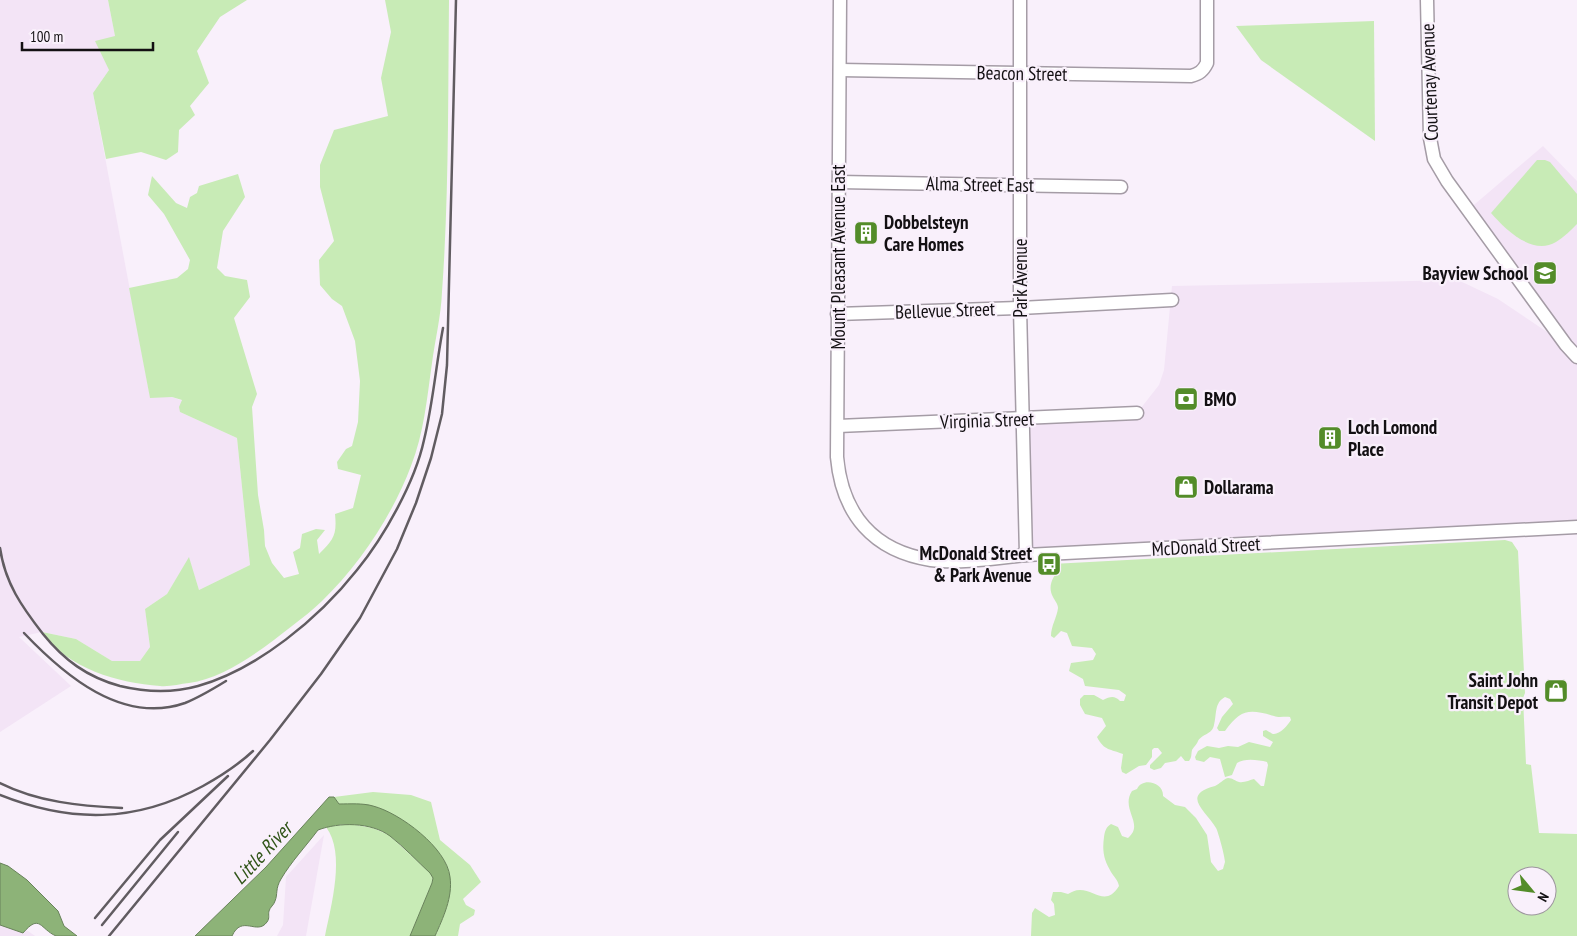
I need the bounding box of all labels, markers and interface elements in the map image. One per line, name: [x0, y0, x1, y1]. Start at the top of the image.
scale bar: [22, 20, 154, 52]
street label: Courtenay Avenue: [1415, 23, 1443, 141]
text: 100 m: [30, 27, 63, 46]
street label: Beacon Street: [976, 60, 1068, 86]
street label: Mount Pleasant Avenue East: [826, 164, 850, 350]
street label: Alma Street East: [926, 171, 1035, 197]
place label: Dobbelsteyn Care Homes: [884, 210, 968, 256]
building icon: Dobbelsteyn Care Homes: [853, 220, 879, 246]
street label: Park Avenue: [1008, 238, 1032, 318]
school or university icon: Bayview School: [1532, 260, 1558, 286]
place label: Bayview School: [1423, 261, 1528, 285]
street label: Bellevue Street: [895, 296, 996, 324]
bank icon: BMO: [1173, 386, 1199, 412]
place label: BMO: [1204, 387, 1236, 411]
street label: Virginia Street: [939, 406, 1035, 434]
place label: Loch Lomond Place: [1348, 415, 1437, 461]
building icon: Loch Lomond Place: [1317, 425, 1343, 451]
shop icon: Dollarama: [1173, 474, 1199, 500]
place label: Dollarama: [1204, 475, 1274, 499]
street label: McDonald Street: [1151, 531, 1262, 561]
place label: McDonald Street & Park Avenue: [920, 541, 1032, 587]
bus stop icon: McDonald Street & Park Avenue: [1036, 551, 1062, 577]
place label: Saint John Transit Depot: [1448, 668, 1538, 714]
shop icon: Saint John Transit Depot: [1543, 678, 1569, 704]
water label: Little River: [226, 814, 299, 890]
north arrow: [1507, 866, 1557, 916]
text: N: [1534, 890, 1553, 905]

